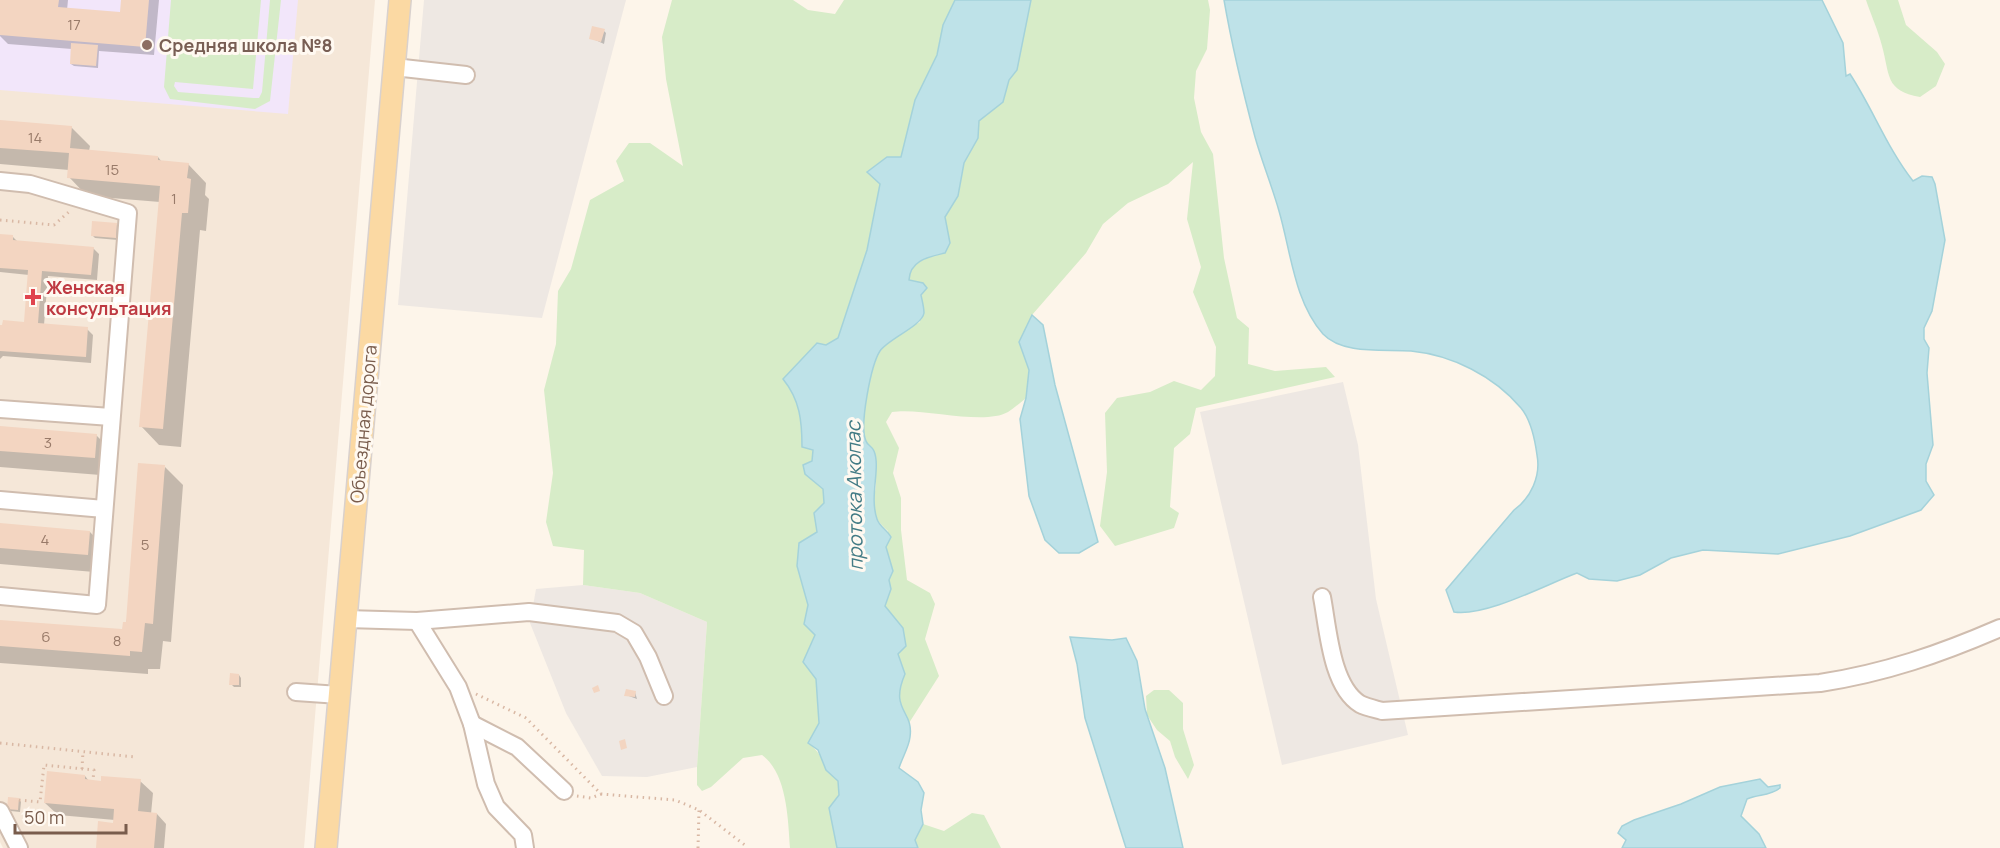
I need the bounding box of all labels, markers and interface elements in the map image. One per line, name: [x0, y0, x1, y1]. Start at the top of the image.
house number: 17: [67, 14, 81, 35]
place label: Средняя школа №8: [159, 33, 333, 57]
marker: Средняя школа №8: [140, 38, 154, 52]
house number: 14: [28, 127, 42, 148]
house number: 15: [105, 159, 119, 180]
house number: 1: [171, 188, 177, 209]
place label: Женская консультация: [46, 275, 172, 320]
marker: Женская консультация: [24, 288, 42, 306]
street label: Объездная дорога: [344, 344, 382, 504]
water label: протока Акопас: [839, 419, 869, 571]
house number: 3: [44, 432, 52, 453]
house number: 4: [41, 529, 50, 550]
house number: 5: [141, 534, 149, 555]
house number: 6: [41, 626, 51, 647]
house number: 8: [113, 630, 121, 651]
scale bar: [15, 797, 126, 835]
text: 50 m: [24, 805, 64, 829]

